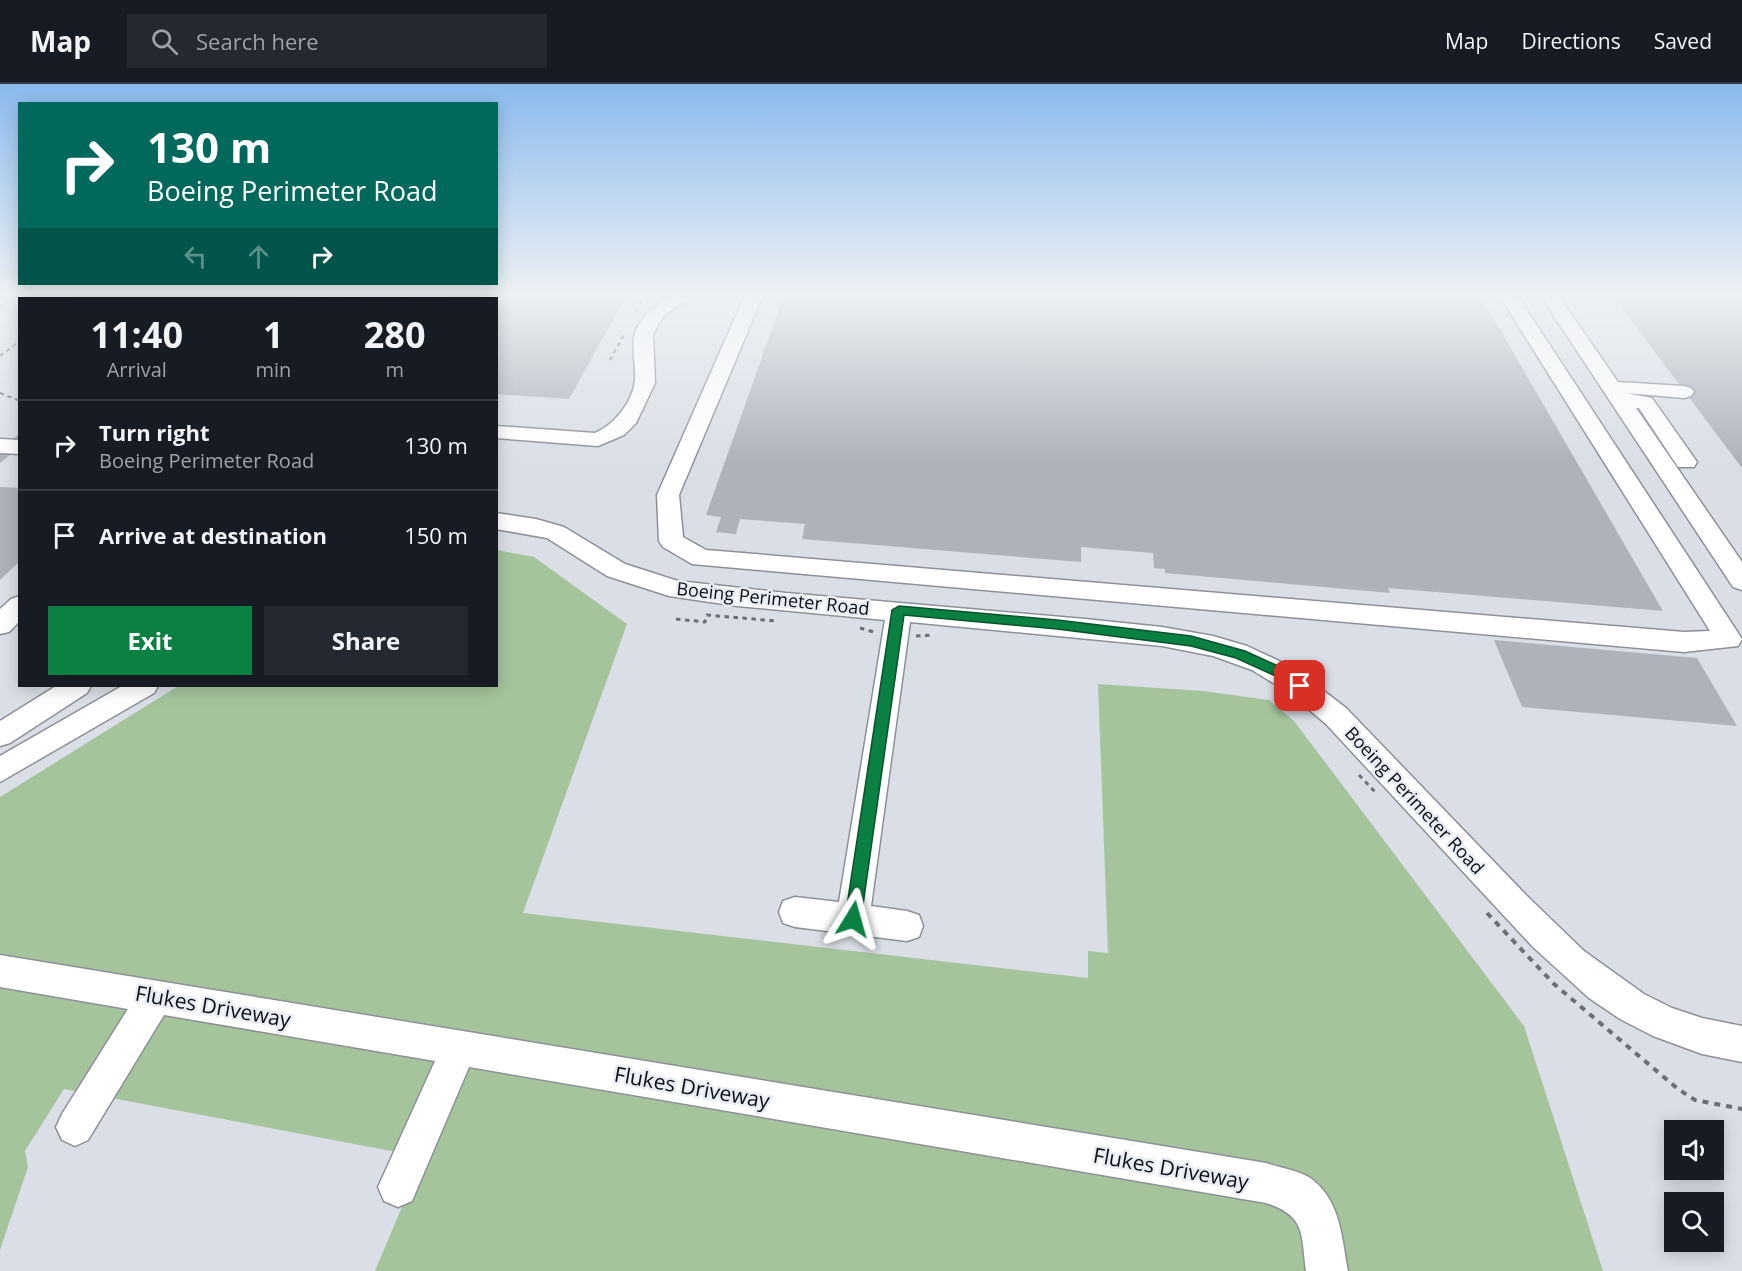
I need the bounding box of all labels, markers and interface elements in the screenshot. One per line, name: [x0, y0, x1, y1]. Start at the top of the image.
search box: [127, 14, 547, 68]
text: Map: [30, 22, 91, 60]
icon: search: [148, 25, 181, 58]
text: Search here: [196, 26, 319, 56]
text: Map: [1445, 27, 1488, 55]
text: Directions: [1521, 27, 1621, 55]
text: Saved: [1654, 27, 1712, 55]
text: 130 m: [147, 118, 271, 175]
icon: right: [48, 126, 126, 204]
text: Boeing Perimeter Road: [147, 172, 438, 209]
icon: left: [179, 240, 212, 273]
icon: ahead: [242, 240, 275, 273]
icon: right: [305, 240, 338, 273]
text: 11:40: [90, 310, 183, 359]
text: 1: [263, 310, 284, 359]
text: 280: [364, 310, 426, 359]
text: Arrival: [107, 356, 167, 383]
text: min: [255, 356, 291, 383]
text: m: [385, 356, 404, 383]
text: Turn right: [99, 417, 210, 447]
icon: right: [48, 429, 81, 462]
text: 130 m: [404, 430, 468, 460]
text: Boeing Perimeter Road: [99, 447, 314, 474]
icon: arrive: [48, 519, 81, 552]
text: Arrive at destination: [99, 520, 327, 550]
text: 150 m: [404, 520, 468, 550]
street label: Boeing Perimeter Road: [675, 576, 871, 620]
button: Exit: [48, 606, 252, 675]
button: Share: [264, 606, 468, 675]
pin: [1274, 660, 1325, 711]
icon: arrive: [1283, 669, 1316, 702]
street label: Boeing Perimeter Road: [1340, 721, 1490, 879]
position arrow: [821, 887, 885, 951]
street label: Flukes Driveway: [133, 979, 293, 1034]
street label: Flukes Driveway: [612, 1060, 772, 1115]
map controls: [1664, 1120, 1724, 1252]
button: sound: [1664, 1120, 1724, 1180]
street label: Flukes Driveway: [1091, 1141, 1251, 1196]
button: search: [1664, 1192, 1724, 1252]

